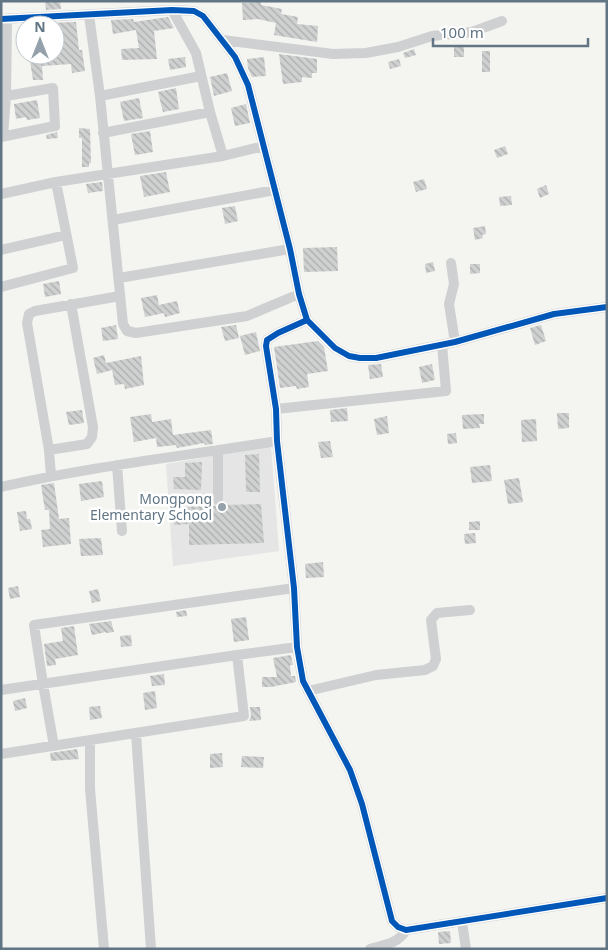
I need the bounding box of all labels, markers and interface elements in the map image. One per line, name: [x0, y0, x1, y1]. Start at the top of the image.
north arrow: [15, 15, 65, 65]
scale bar: [433, 15, 588, 47]
text: N: [34, 17, 46, 36]
text: 100 m: [440, 22, 484, 42]
place label: Mongpong Elementary School: [90, 489, 212, 524]
marker: Mongpong Elementary School: [216, 501, 228, 513]

